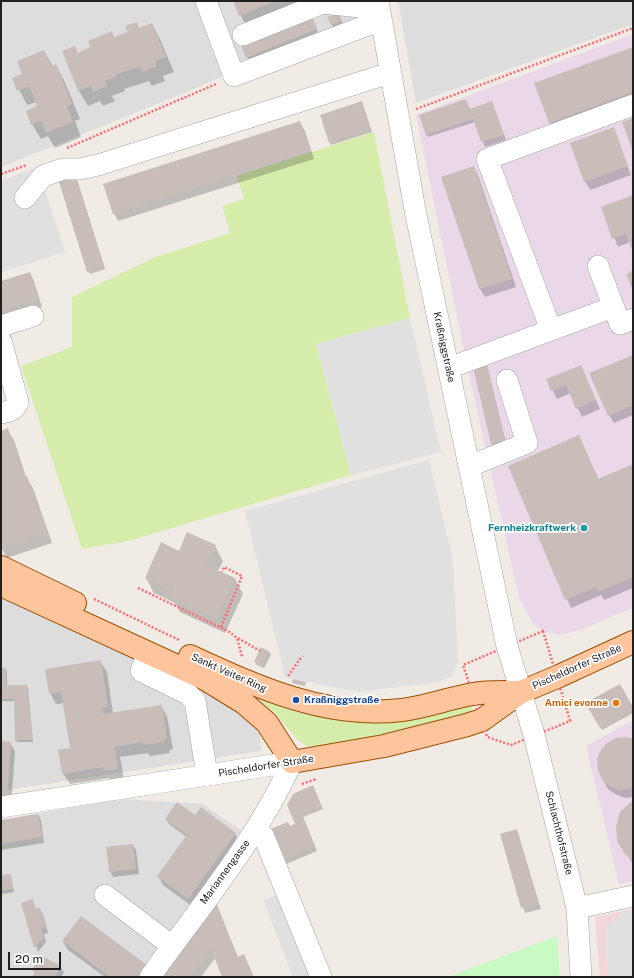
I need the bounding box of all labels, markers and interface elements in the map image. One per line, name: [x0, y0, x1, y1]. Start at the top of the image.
street label: Kraßniggstraße: [431, 311, 457, 383]
place label: Fernheizkraftwerk: [488, 522, 576, 534]
marker: Fernheizkraftwerk: [579, 523, 589, 533]
street label: Pischeldorfer Straße: [531, 642, 623, 692]
street label: Sankt Veiter Ring: [189, 651, 269, 695]
place label: Kraßniggstraße: [304, 694, 379, 706]
marker: Kraßniggstraße: [291, 695, 301, 705]
place label: Amici evonne: [545, 697, 608, 709]
marker: Amici evonne: [611, 698, 621, 708]
street label: Pischeldorfer Straße: [218, 753, 314, 779]
street label: Schlachthofstraße: [543, 790, 575, 876]
street label: Mariannengasse: [198, 838, 252, 906]
scale bar: [10, 944, 63, 970]
text: 20 m: [15, 952, 43, 966]

